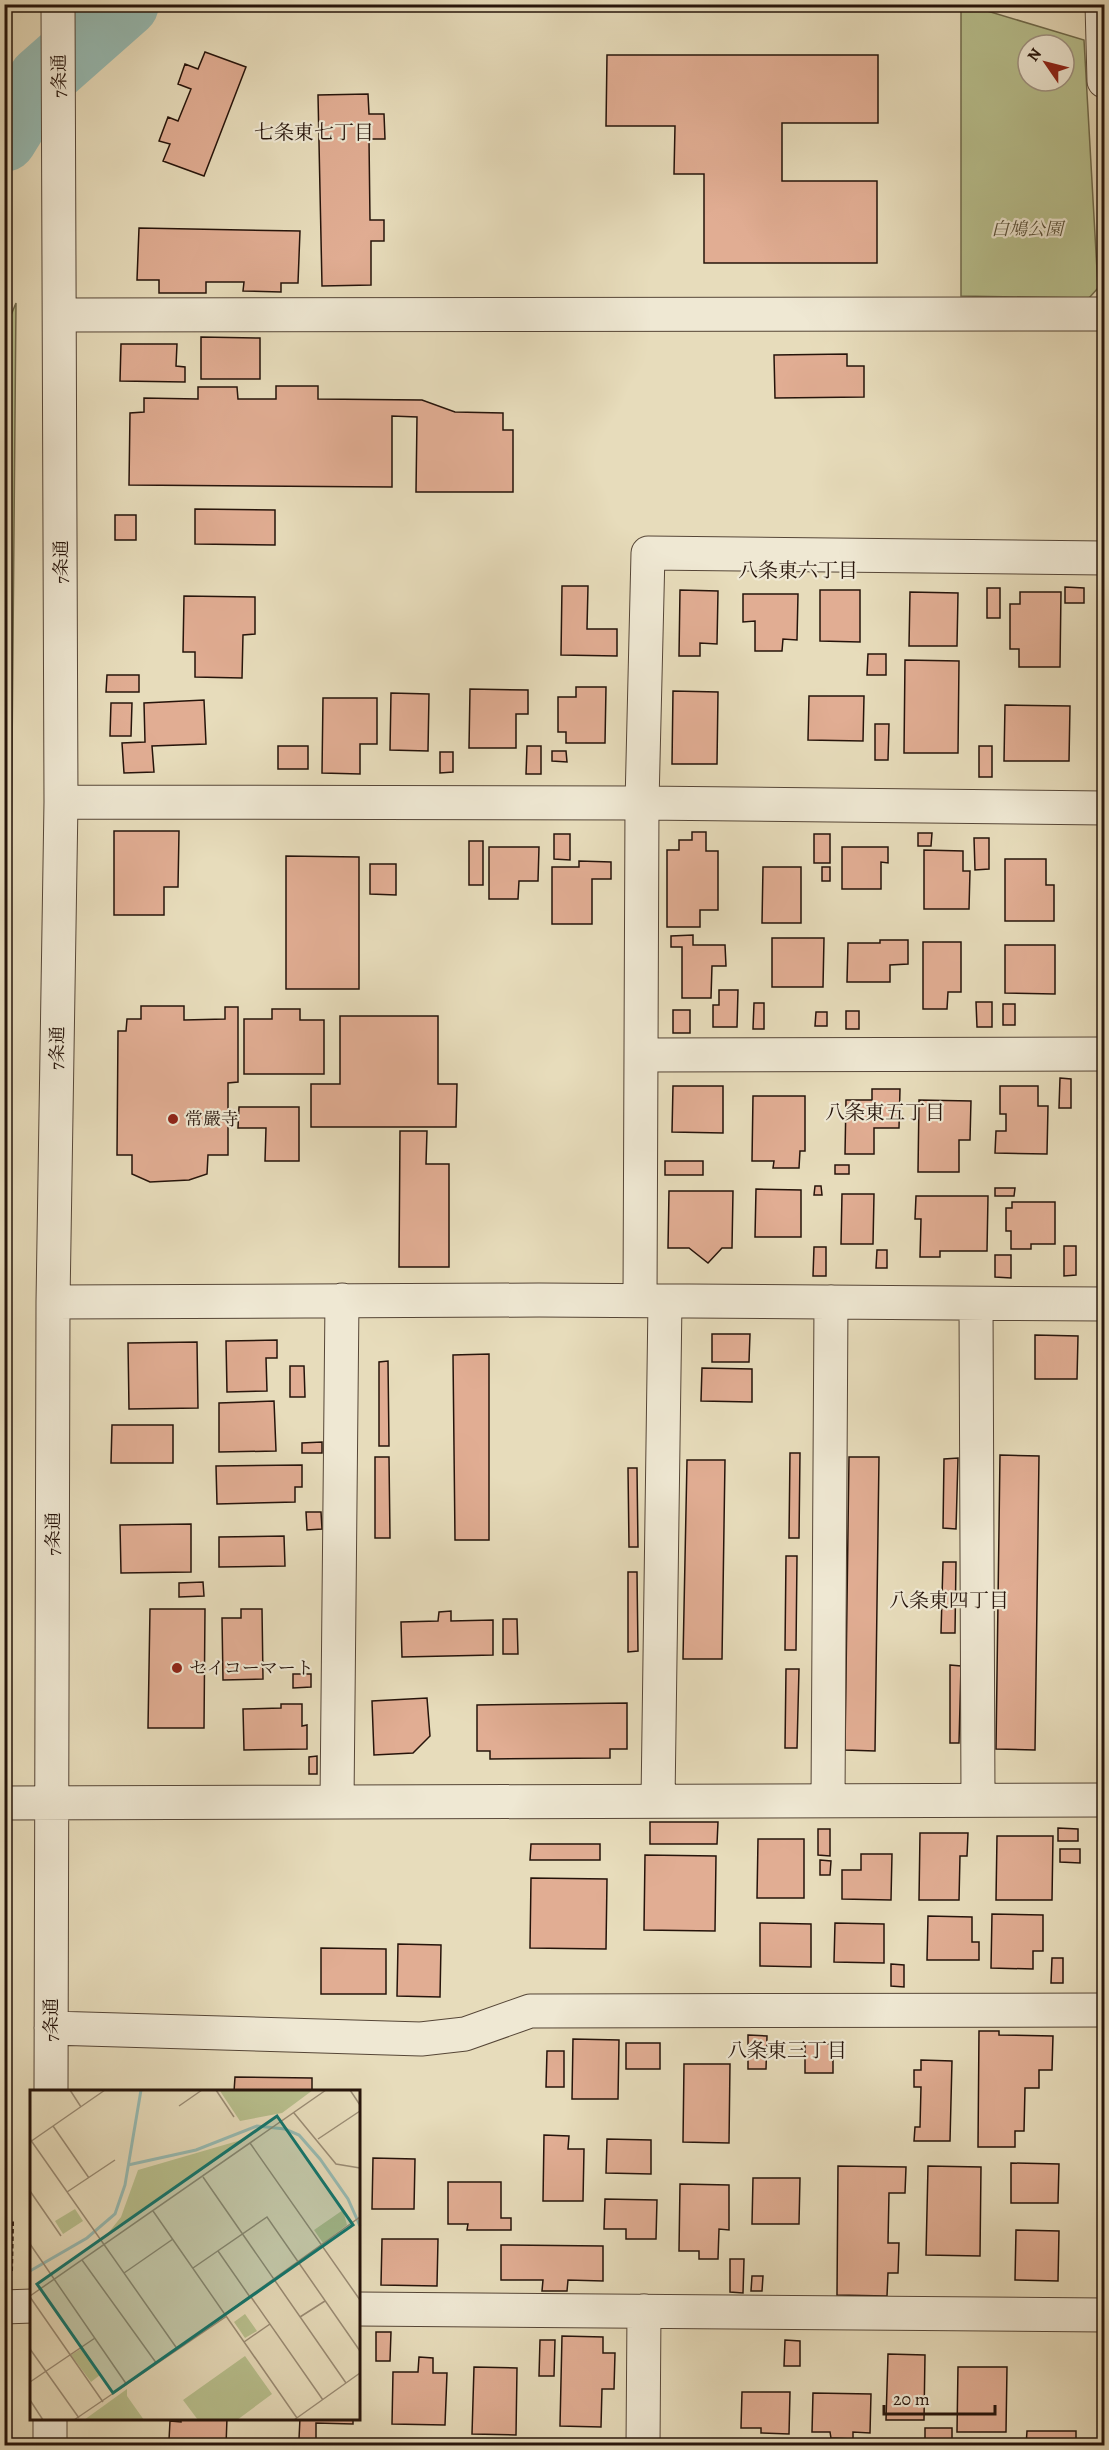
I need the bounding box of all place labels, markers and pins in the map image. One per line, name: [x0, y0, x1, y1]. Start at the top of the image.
place label: 常嚴寺: [185, 1107, 239, 1131]
marker: 常嚴寺: [166, 1112, 180, 1126]
place label: セイコーマート: [189, 1656, 314, 1680]
marker: セイコーマート: [170, 1661, 184, 1675]

